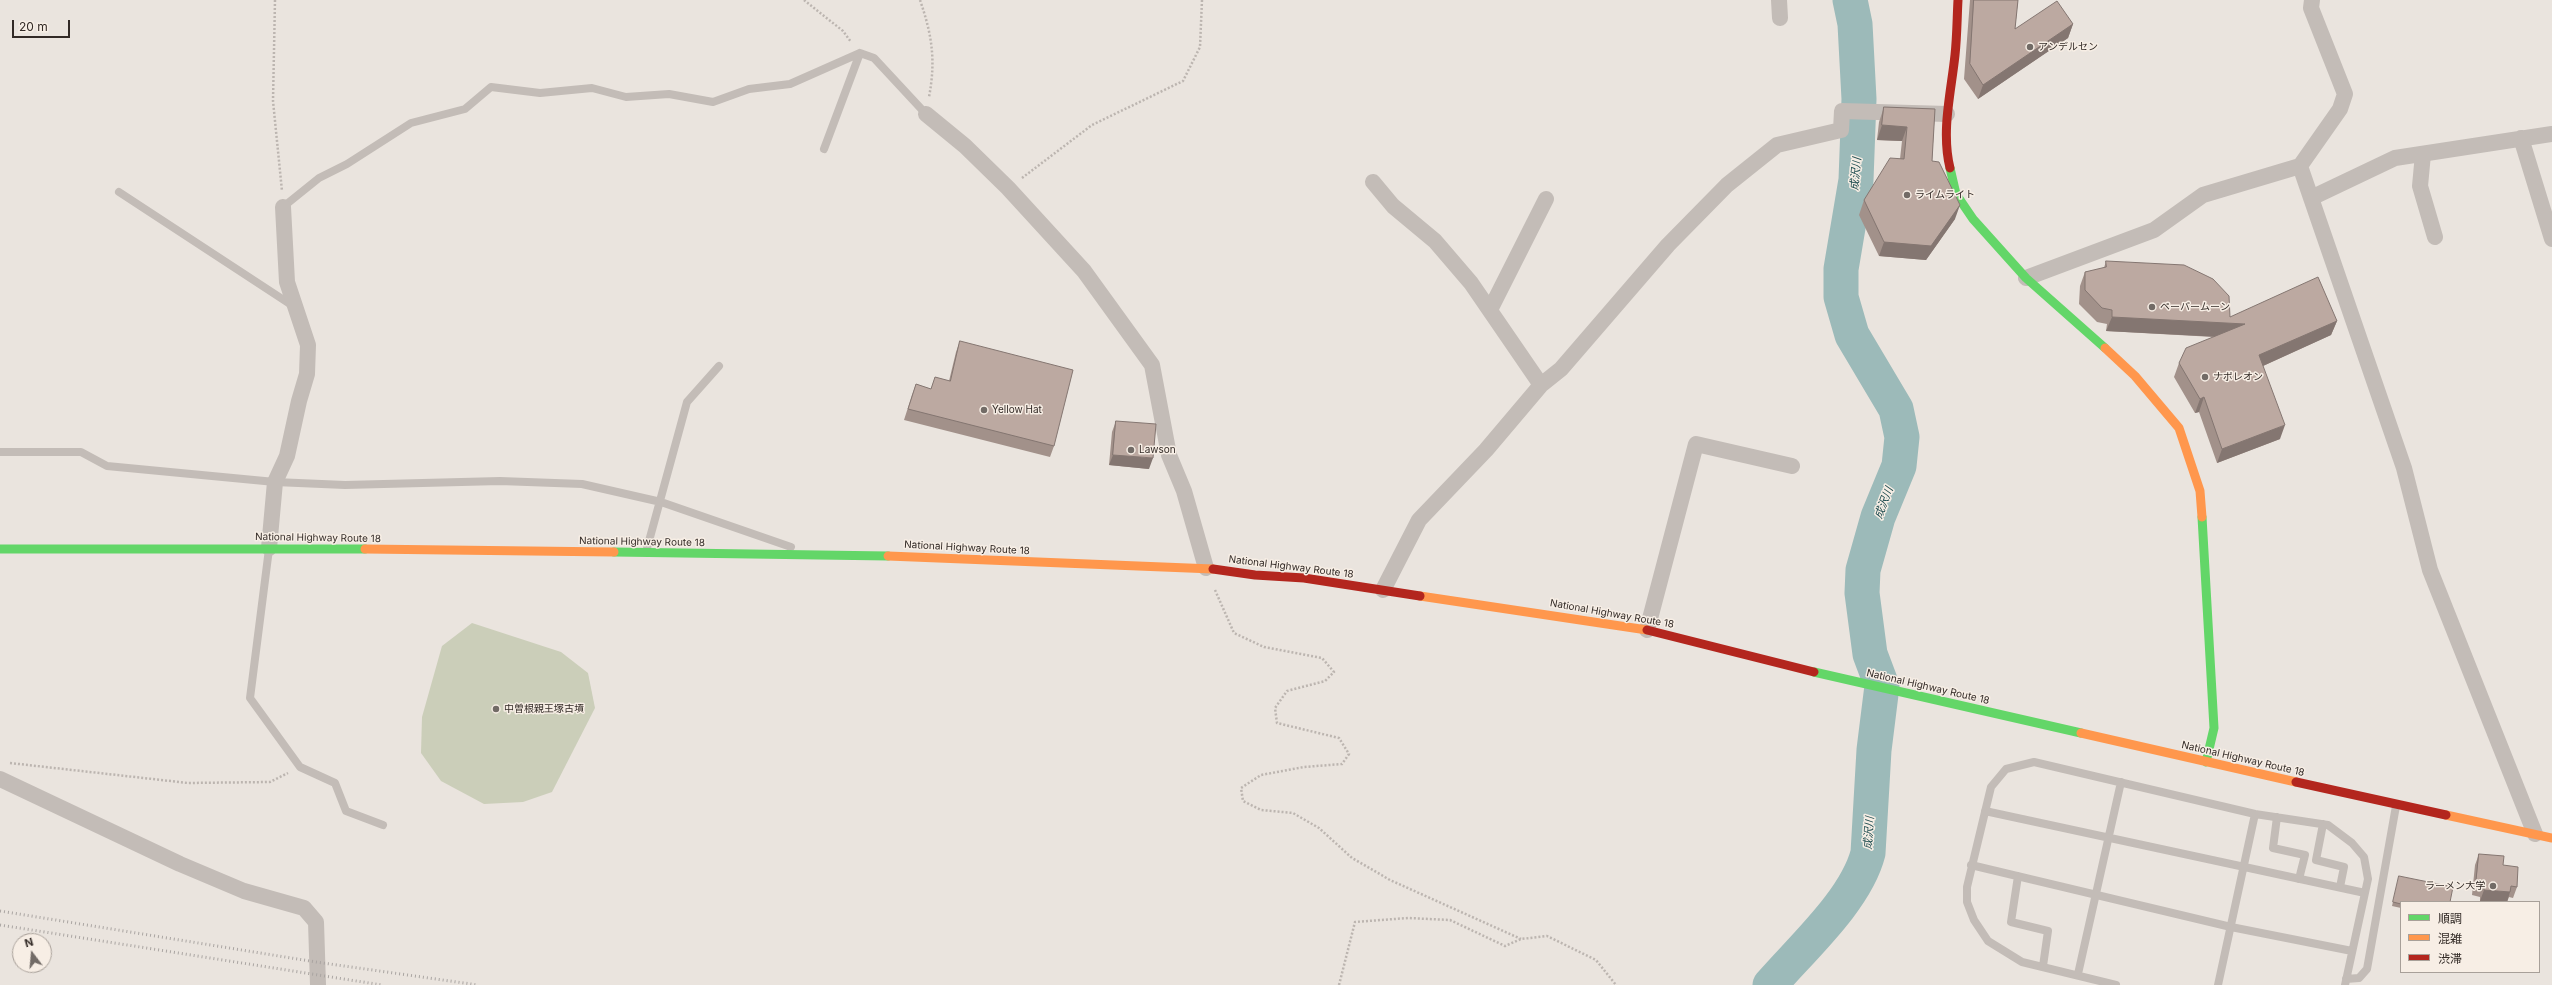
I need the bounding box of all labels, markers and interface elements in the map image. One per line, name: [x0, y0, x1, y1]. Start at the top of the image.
scale bar: [14, 12, 72, 38]
text: 20 m: [19, 19, 48, 34]
place label: アンデルセン: [2038, 41, 2098, 53]
marker: アンデルセン: [2025, 42, 2035, 52]
water label: 成沢川: [1848, 157, 1864, 191]
place label: ライムライト: [1915, 189, 1975, 201]
marker: ライムライト: [1902, 190, 1912, 200]
place label: ペーパームーン: [2160, 301, 2230, 313]
marker: ペーパームーン: [2147, 302, 2157, 312]
place label: ナポレオン: [2213, 371, 2263, 383]
marker: ナポレオン: [2200, 372, 2210, 382]
place label: Yellow Hat: [992, 404, 1042, 416]
marker: Yellow Hat: [979, 405, 989, 415]
place label: Lawson: [1139, 444, 1176, 456]
marker: Lawson: [1126, 445, 1136, 455]
water label: 成沢川: [1872, 485, 1896, 521]
street label: National Highway Route 18: [255, 531, 381, 545]
street label: National Highway Route 18: [579, 535, 705, 549]
street label: National Highway Route 18: [904, 539, 1030, 557]
street label: National Highway Route 18: [1228, 553, 1354, 581]
street label: National Highway Route 18: [1549, 597, 1675, 631]
street label: National Highway Route 18: [1865, 667, 1991, 707]
place label: 中曽根親王塚古墳: [504, 703, 584, 715]
marker: 中曽根親王塚古墳: [491, 704, 501, 714]
street label: National Highway Route 18: [2180, 739, 2306, 779]
water label: 成沢川: [1861, 816, 1877, 850]
place label: ラーメン大学: [2425, 880, 2485, 892]
marker: ラーメン大学: [2488, 881, 2498, 891]
legend: [2400, 901, 2540, 973]
text: 順調: [2438, 911, 2462, 926]
text: 混雑: [2438, 931, 2462, 946]
north arrow: [12, 933, 52, 973]
text: N: [23, 935, 35, 950]
text: 渋滞: [2438, 951, 2462, 966]

